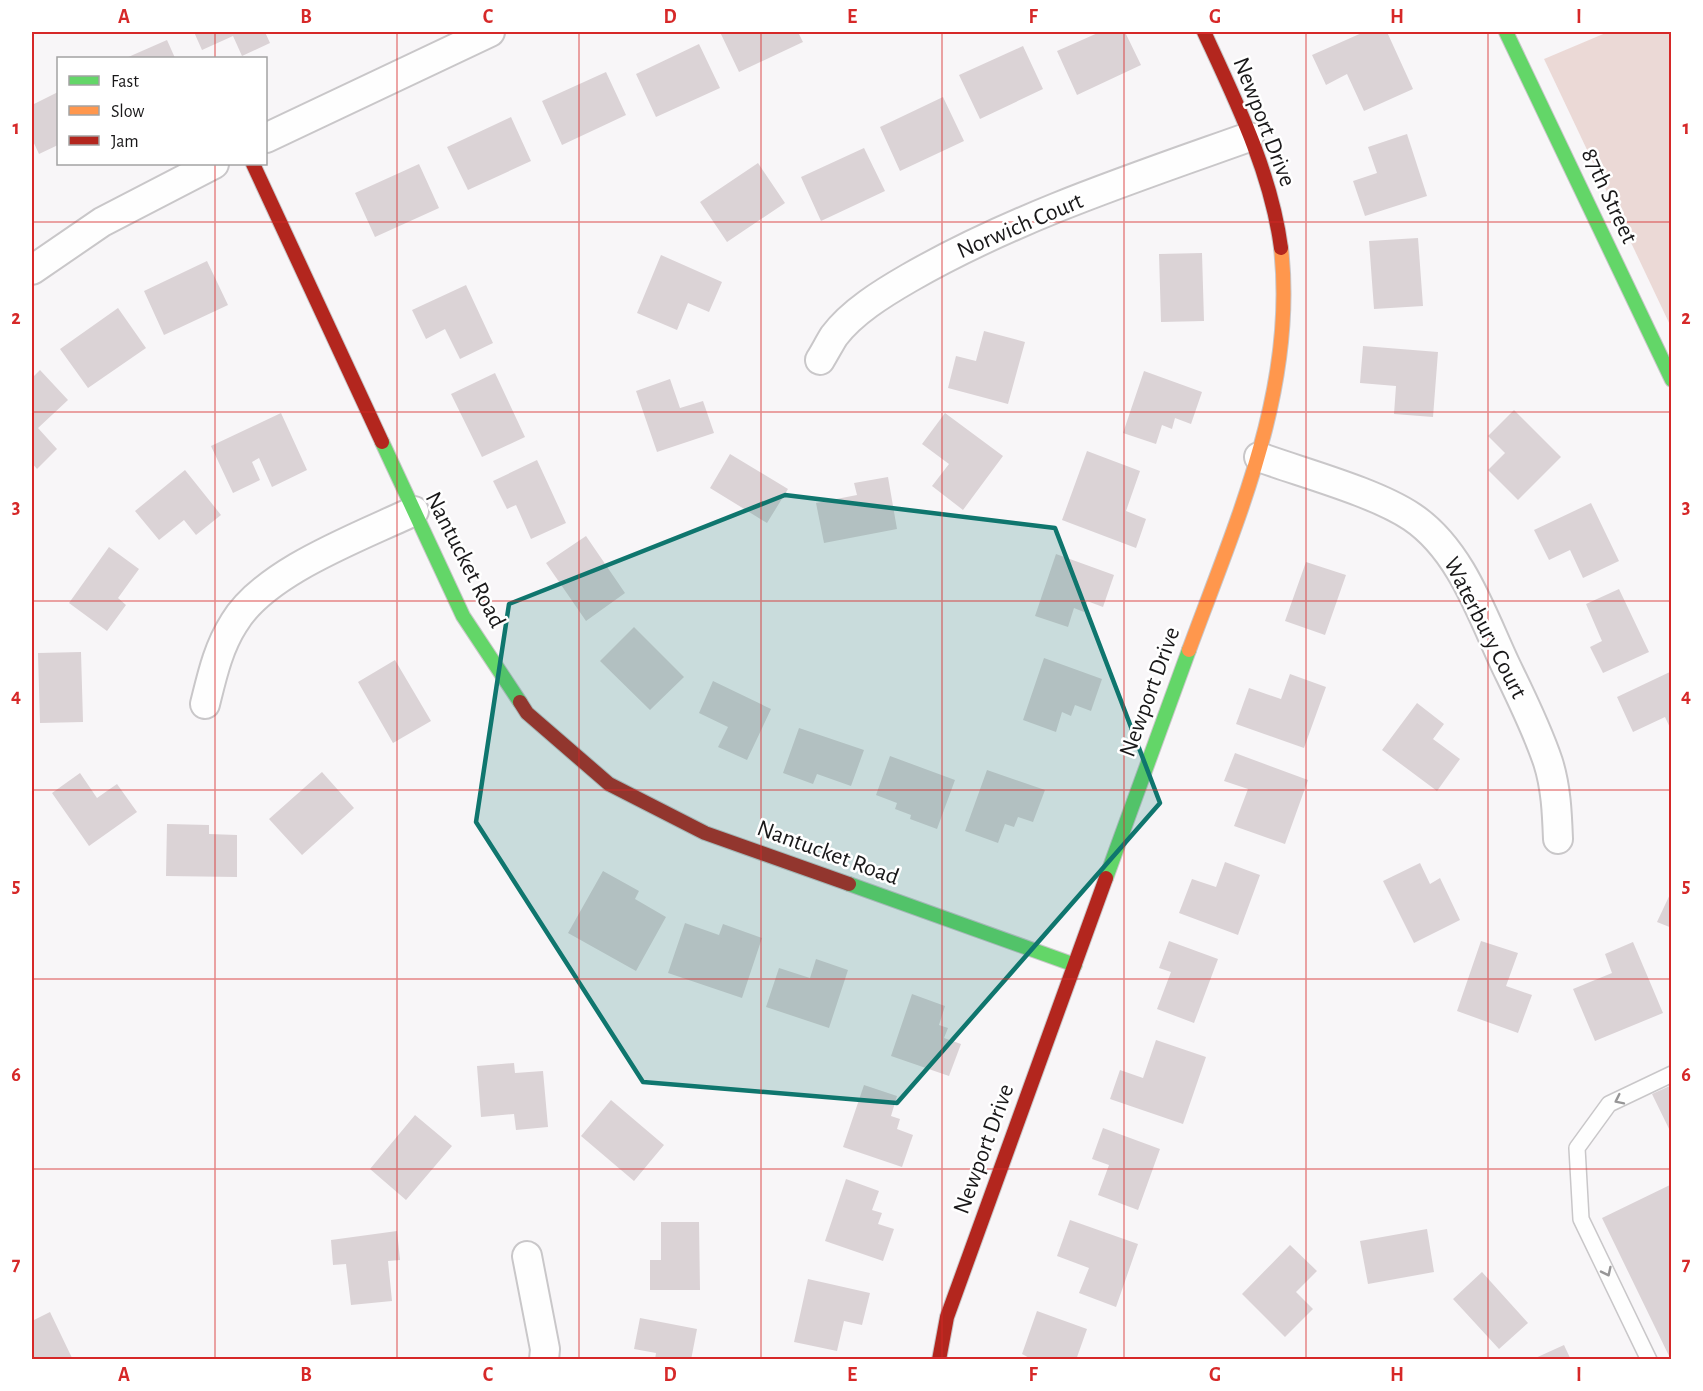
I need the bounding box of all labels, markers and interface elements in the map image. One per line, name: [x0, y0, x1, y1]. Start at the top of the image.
text: A: [118, 7, 130, 27]
text: B: [300, 7, 312, 27]
text: C: [483, 7, 494, 27]
text: D: [663, 7, 677, 27]
text: E: [847, 7, 857, 27]
text: F: [1028, 7, 1038, 27]
text: G: [1209, 7, 1221, 27]
text: H: [1390, 7, 1404, 27]
text: I: [1576, 7, 1582, 27]
street label: Newport Drive: [1228, 54, 1300, 190]
legend: [57, 57, 267, 165]
text: Fast: [111, 73, 139, 91]
text: Slow: [111, 103, 144, 121]
text: 1: [12, 118, 20, 138]
text: 1: [1682, 118, 1690, 138]
text: Jam: [111, 133, 139, 151]
street label: 87th Street: [1577, 145, 1642, 248]
street label: Norwich Court: [953, 189, 1087, 263]
text: 2: [11, 308, 21, 328]
text: 2: [1681, 308, 1691, 328]
street label: Nantucket Road: [420, 488, 510, 632]
text: 3: [12, 497, 20, 517]
text: 3: [1682, 497, 1690, 517]
street label: Waterbury Court: [1439, 553, 1531, 703]
street label: Newport Drive: [1115, 624, 1185, 760]
text: 4: [11, 686, 21, 706]
text: 4: [1681, 686, 1691, 706]
street label: Nantucket Road: [754, 816, 902, 890]
text: 5: [12, 876, 20, 896]
text: 5: [1682, 876, 1690, 896]
text: 6: [11, 1065, 21, 1085]
text: 6: [1681, 1065, 1691, 1085]
street label: Newport Drive: [949, 1081, 1019, 1217]
one-way arrow: [1614, 1092, 1625, 1104]
text: 7: [12, 1254, 21, 1274]
text: 7: [1682, 1254, 1691, 1274]
one-way arrow: [1599, 1266, 1611, 1277]
text: A: [118, 1365, 130, 1385]
text: B: [300, 1365, 312, 1385]
text: C: [483, 1365, 494, 1385]
text: D: [663, 1365, 677, 1385]
text: E: [847, 1365, 857, 1385]
text: F: [1028, 1365, 1038, 1385]
text: G: [1209, 1365, 1221, 1385]
text: H: [1390, 1365, 1404, 1385]
text: I: [1576, 1365, 1582, 1385]

